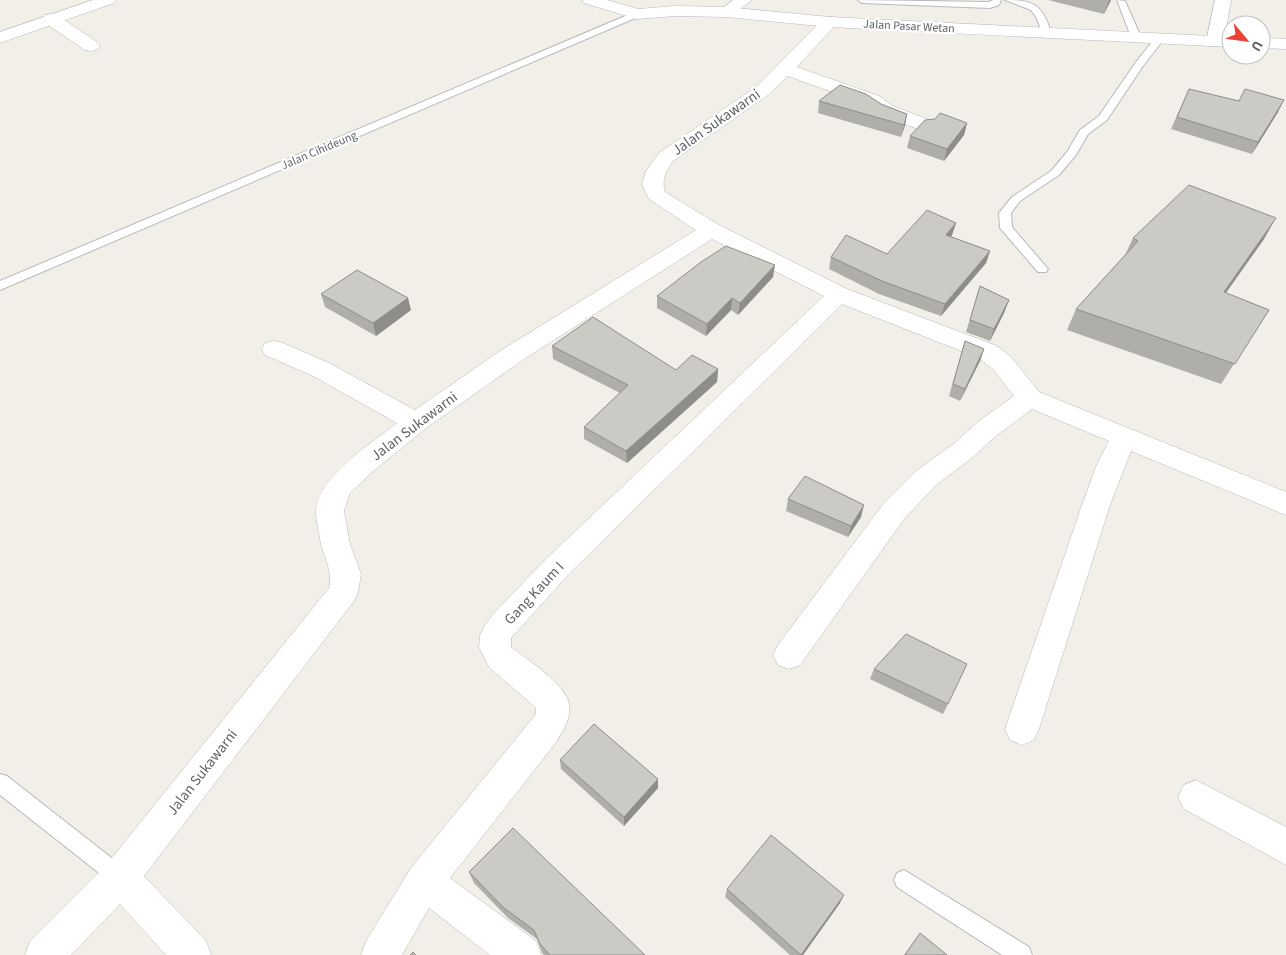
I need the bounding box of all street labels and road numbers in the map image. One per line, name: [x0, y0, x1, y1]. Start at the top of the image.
street label: Jalan Pasar Wetan: [863, 16, 955, 37]
street label: Jalan Sukawarni: [668, 84, 765, 161]
street label: Jalan Cihideung: [279, 127, 360, 174]
street label: Jalan Sukawarni: [367, 387, 462, 466]
street label: Gang Kaum I: [500, 557, 569, 630]
street label: Jalan Sukawarni: [162, 725, 243, 820]

